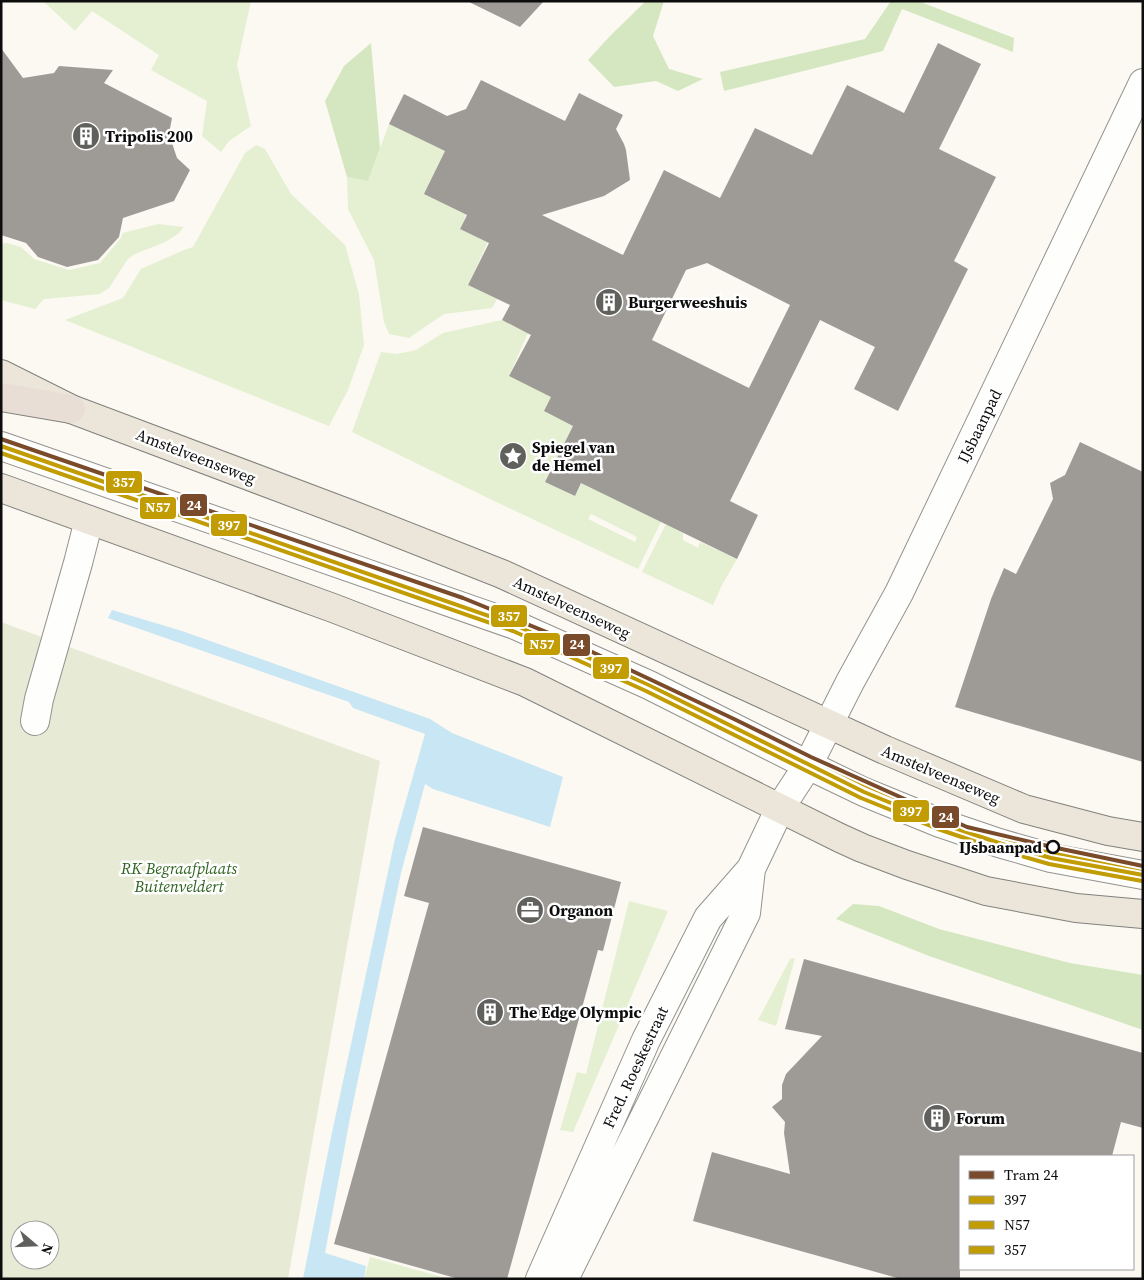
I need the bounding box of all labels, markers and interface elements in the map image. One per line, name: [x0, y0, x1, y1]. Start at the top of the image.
building icon: Tripolis 200: [71, 121, 101, 151]
place label: Tripolis 200: [105, 125, 193, 147]
building icon: Burgerweeshuis: [594, 287, 624, 317]
place label: Burgerweeshuis: [628, 291, 747, 313]
street label: IJsbaanpad: [952, 385, 1006, 467]
street label: Amstelveenseweg: [133, 423, 259, 489]
place label: Spiegel van de Hemel: [532, 436, 615, 476]
place icon: Spiegel van de Hemel: [498, 441, 528, 471]
line badge: 357: [105, 470, 143, 494]
text: 357: [113, 472, 136, 492]
line badge: 24: [179, 493, 208, 517]
text: 24: [186, 495, 202, 515]
line badge: N57: [139, 496, 177, 520]
text: N57: [145, 497, 171, 517]
line badge: 397: [210, 513, 248, 537]
text: 397: [218, 515, 241, 535]
street label: Amstelveenseweg: [510, 570, 634, 644]
line badge: 357: [490, 604, 528, 628]
text: 357: [498, 606, 521, 626]
line badge: N57: [523, 632, 561, 656]
line badge: 24: [562, 633, 591, 657]
text: N57: [529, 634, 555, 654]
text: 24: [569, 634, 585, 654]
line badge: 397: [592, 656, 630, 680]
text: 397: [600, 658, 623, 678]
street label: Amstelveenseweg: [878, 739, 1004, 809]
line badge: 397: [892, 799, 930, 823]
text: 397: [900, 801, 923, 821]
line badge: 24: [931, 805, 960, 829]
text: 24: [938, 807, 954, 827]
place label: IJsbaanpad: [959, 836, 1042, 858]
marker: IJsbaanpad: [1046, 840, 1060, 854]
park label: RK Begraafplaats Buitenveldert: [120, 857, 237, 897]
office icon: Organon: [515, 895, 545, 925]
place label: Organon: [549, 899, 613, 921]
building icon: The Edge Olympic: [475, 997, 505, 1027]
place label: The Edge Olympic: [509, 1001, 642, 1023]
street label: Fred. Roeskestraat: [597, 1002, 673, 1132]
building icon: Forum: [922, 1103, 952, 1133]
place label: Forum: [956, 1107, 1006, 1129]
legend: [959, 1155, 1134, 1270]
text: Tram 24: [1004, 1164, 1059, 1185]
text: 397: [1004, 1189, 1027, 1210]
text: N57: [1004, 1214, 1030, 1235]
north arrow: [10, 1220, 60, 1270]
text: 357: [1004, 1239, 1027, 1260]
text: N: [36, 1241, 58, 1257]

